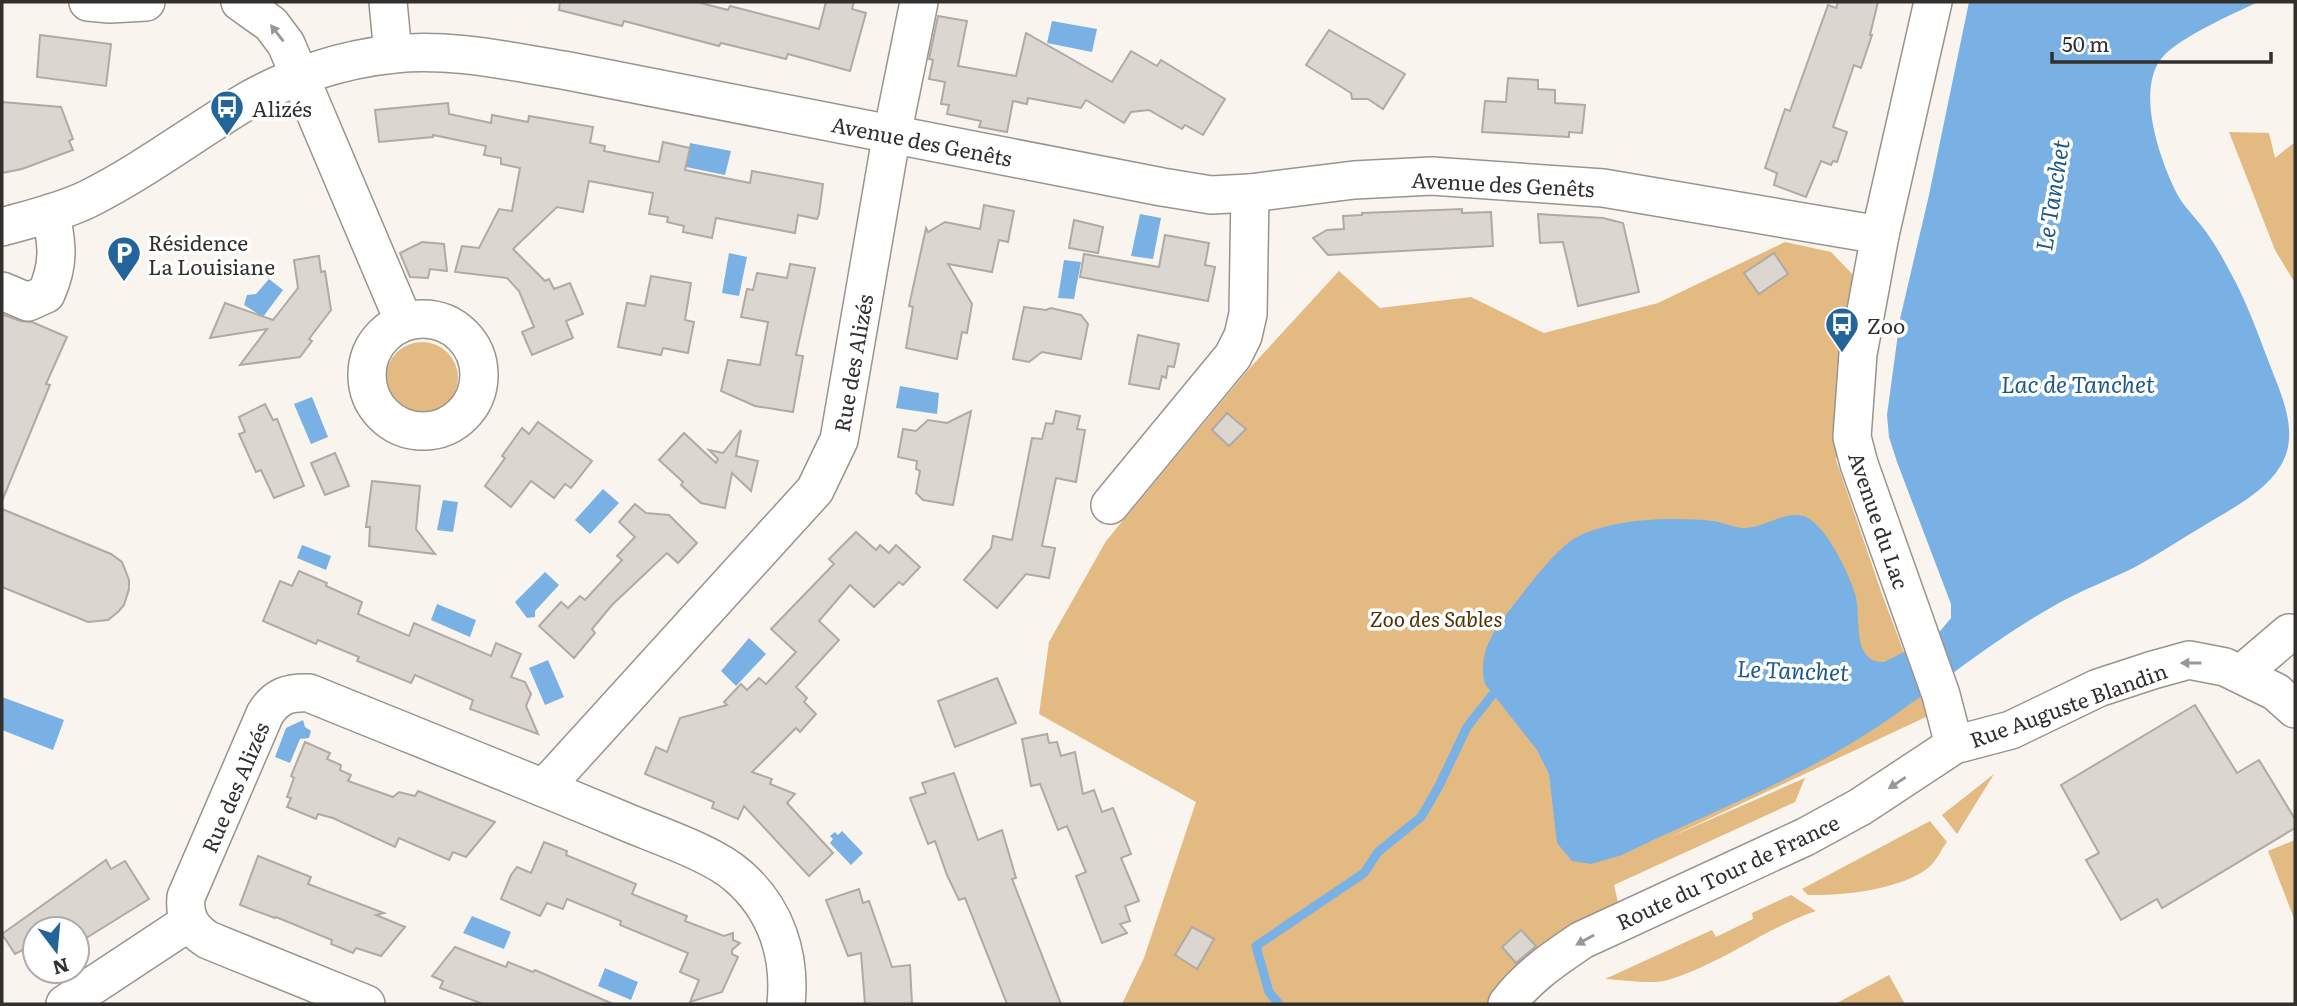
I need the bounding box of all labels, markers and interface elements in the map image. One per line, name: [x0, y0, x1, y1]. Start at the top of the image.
scale bar: [2052, 21, 2271, 65]
one-way arrow: [270, 24, 285, 42]
text: 50 m: [2062, 27, 2109, 58]
bus stop icon: Alizés: [208, 88, 246, 137]
place label: Alizés: [252, 92, 312, 123]
street label: Avenue des Genêts: [829, 107, 1015, 173]
water label: Le Tanchet: [2025, 137, 2077, 253]
street label: Avenue des Genêts: [1411, 163, 1595, 203]
place label: Résidence La Louisiane: [148, 226, 275, 281]
parking icon: Résidence La Louisiane: [105, 234, 143, 283]
street label: Rue des Alizés: [825, 292, 879, 434]
bus stop icon: Zoo: [1823, 305, 1861, 354]
place label: Zoo: [1867, 309, 1905, 340]
water label: Lac de Tanchet: [2001, 366, 2155, 400]
street label: Avenue du Lac: [1842, 447, 1918, 593]
park label: Zoo des Sables: [1370, 602, 1502, 633]
water label: Le Tanchet: [1736, 650, 1850, 688]
street label: Rue Auguste Blandin: [1965, 654, 2171, 754]
one-way arrow: [2180, 657, 2202, 669]
street label: Rue des Alizés: [193, 717, 275, 857]
one-way arrow: [1887, 776, 1907, 789]
street label: Route du Tour de France: [1610, 806, 1844, 936]
north arrow: [21, 915, 91, 985]
one-way arrow: [1575, 934, 1595, 945]
text: N: [49, 952, 72, 983]

